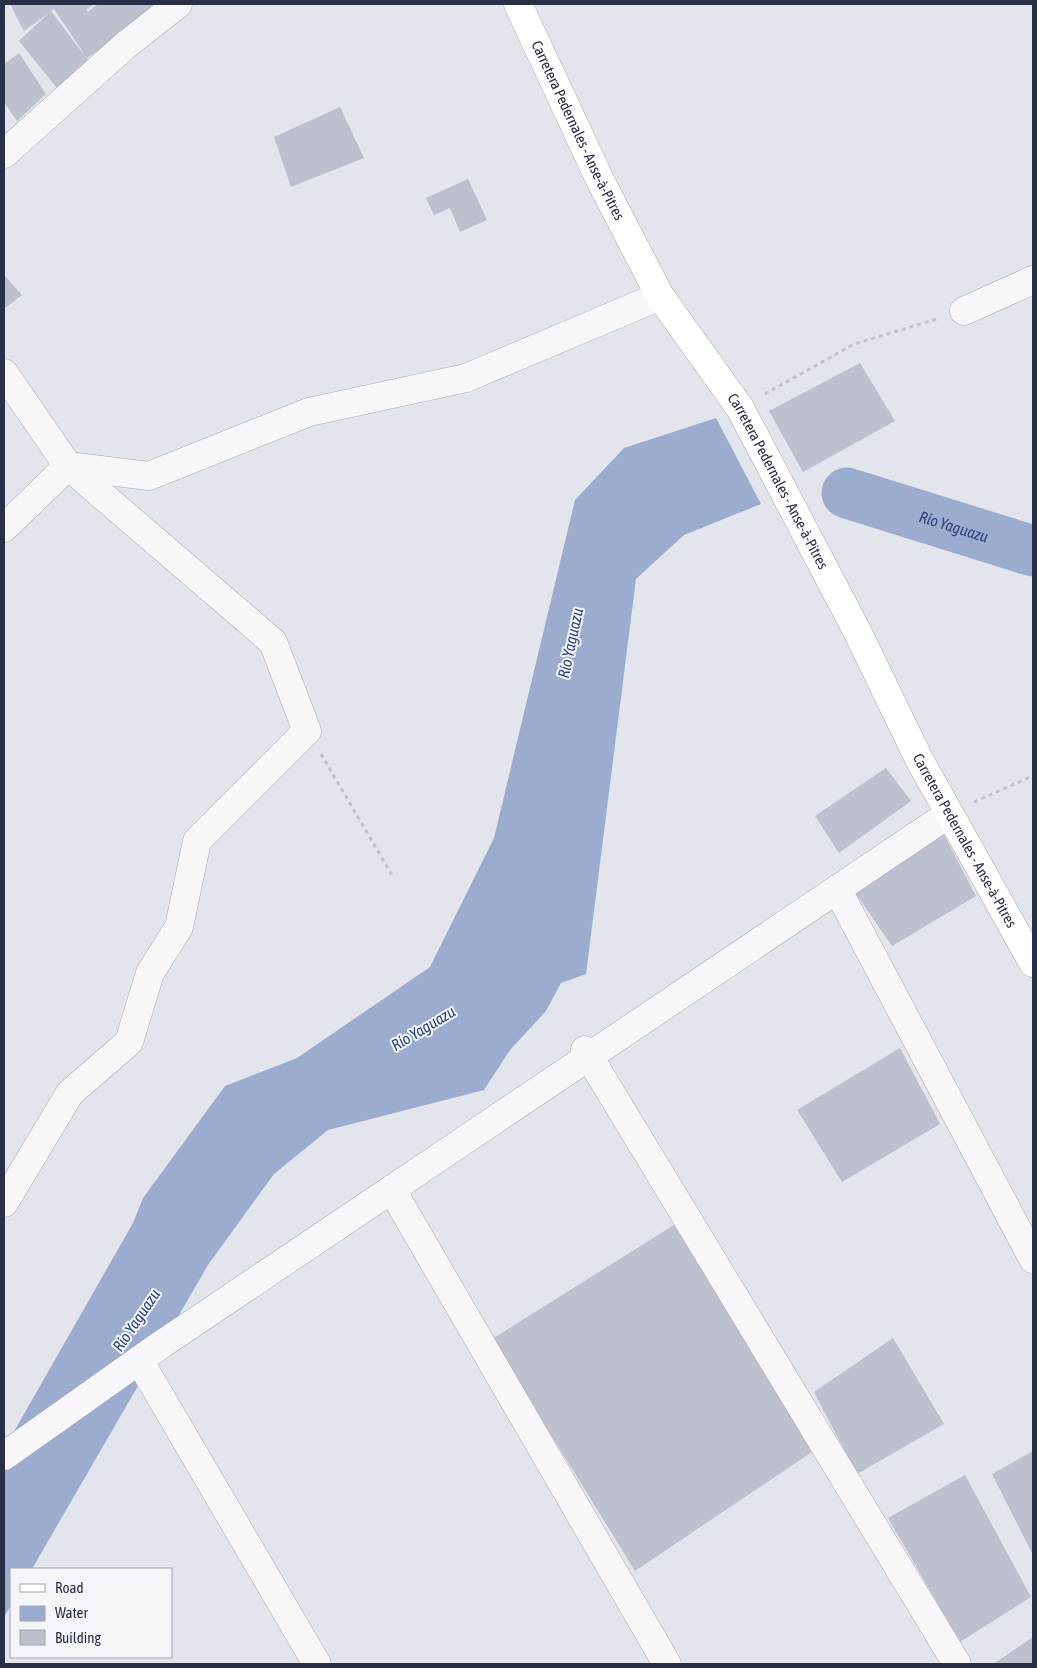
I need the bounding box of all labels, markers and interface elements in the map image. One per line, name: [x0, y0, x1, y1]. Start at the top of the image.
street label: Carretera Pedernales - Anse-à-Pitres: [528, 38, 628, 223]
street label: Carretera Pedernales - Anse-à-Pitres: [724, 390, 832, 572]
water label: Río Yaguazu: [917, 507, 991, 546]
water label: Río Yaguazu: [554, 606, 587, 680]
street label: Carretera Pedernales - Anse-à-Pitres: [910, 751, 1020, 930]
water label: Río Yaguazu: [388, 1002, 459, 1055]
water label: Río Yaguazu: [109, 1285, 164, 1355]
legend: [10, 1568, 172, 1658]
text: Road: [55, 1579, 84, 1596]
text: Water: [55, 1604, 88, 1621]
text: Building: [55, 1629, 101, 1646]

